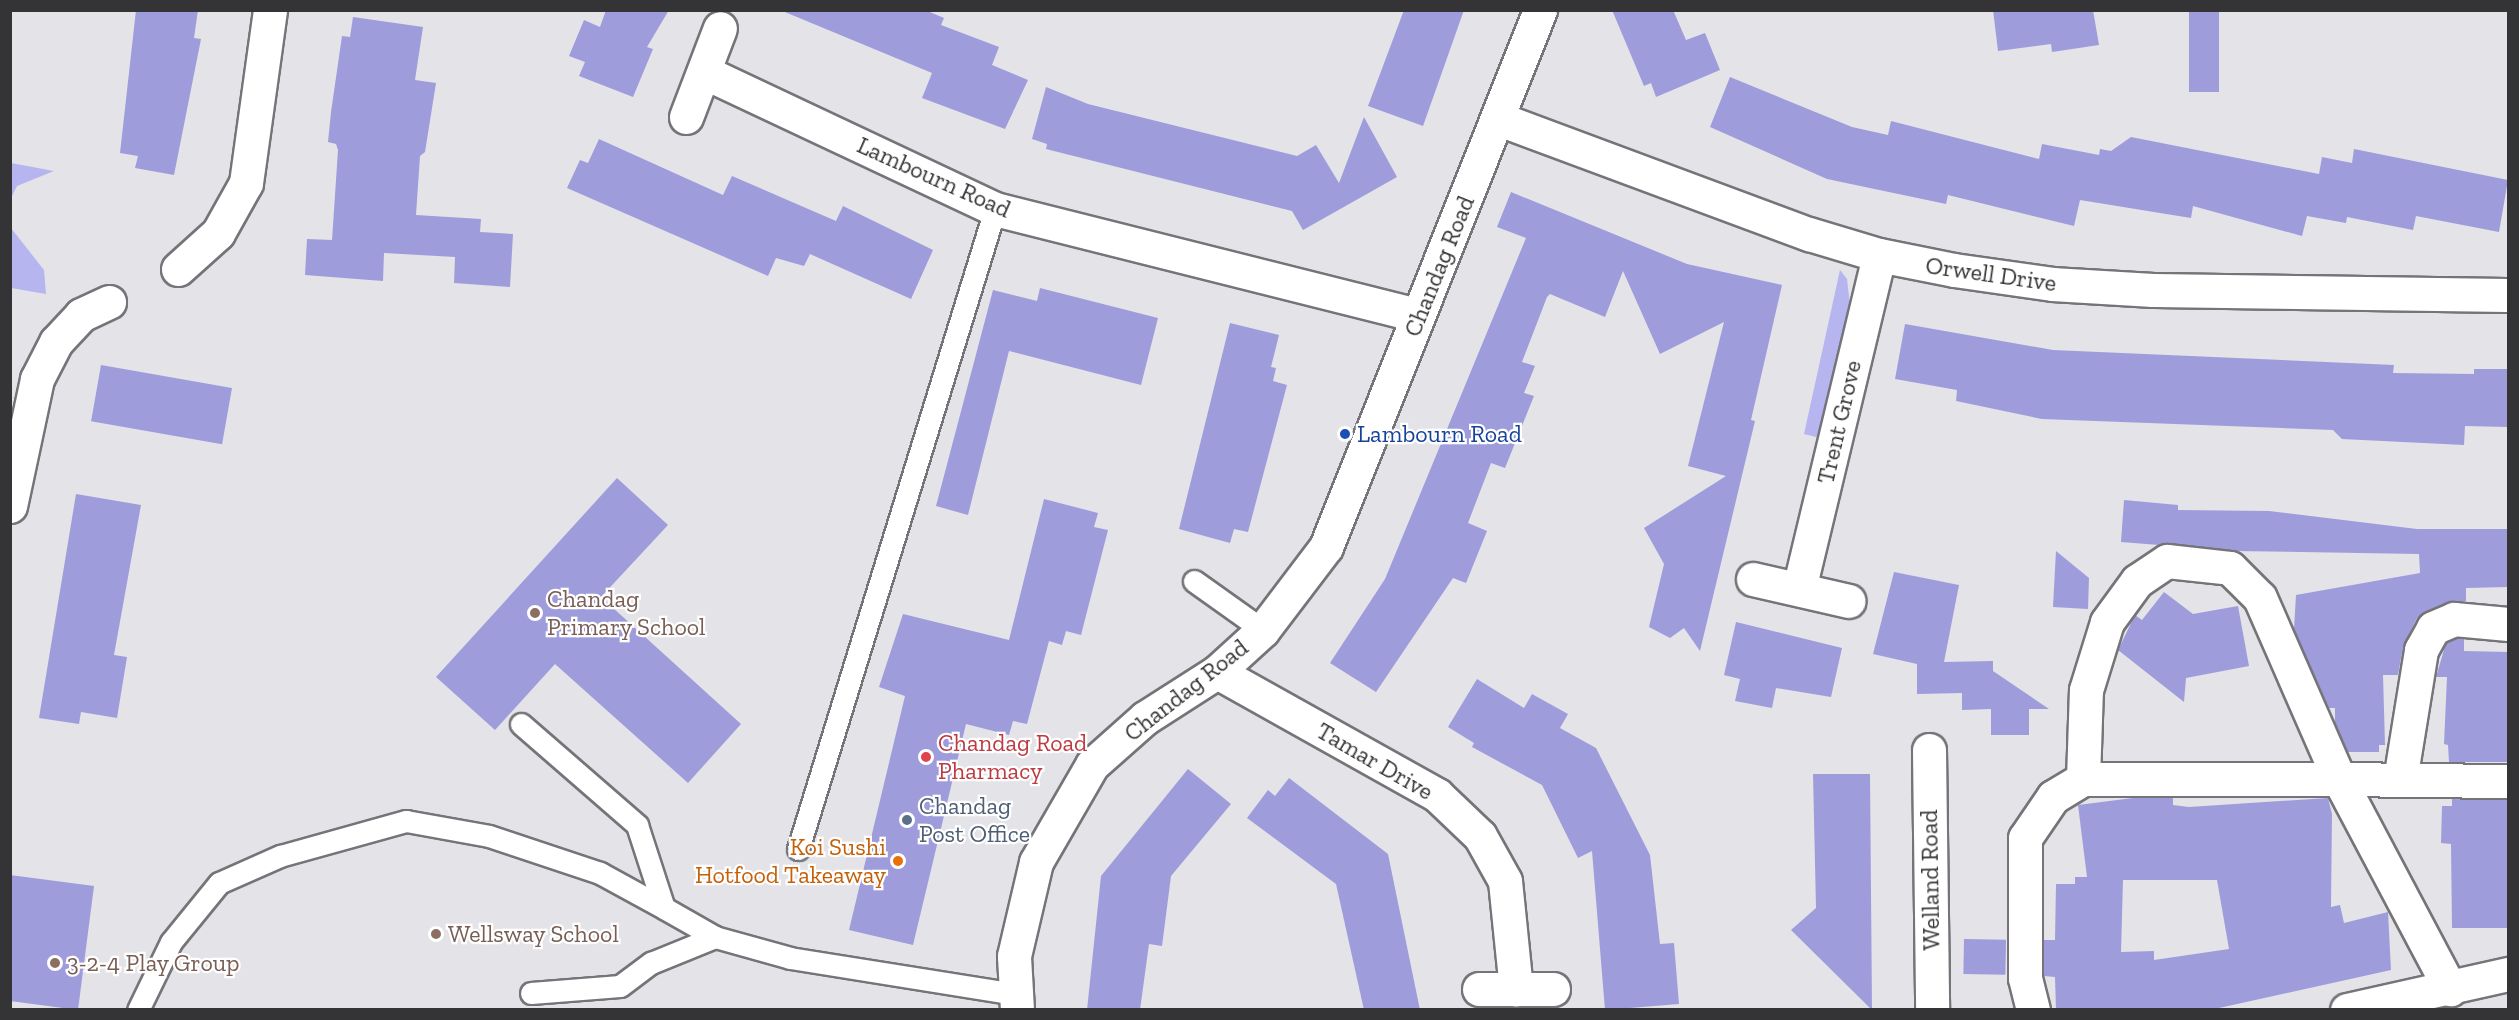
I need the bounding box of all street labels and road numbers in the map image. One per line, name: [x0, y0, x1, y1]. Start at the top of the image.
street label: Lambourn Road: [853, 130, 1015, 224]
street label: Chandag Road: [1398, 191, 1480, 341]
street label: Orwell Drive: [1924, 251, 2058, 297]
street label: Trent Grove: [1811, 358, 1867, 486]
street label: Chandag Road: [1118, 633, 1254, 747]
street label: Tamar Drive: [1311, 716, 1439, 806]
street label: Welland Road: [1914, 809, 1946, 951]

